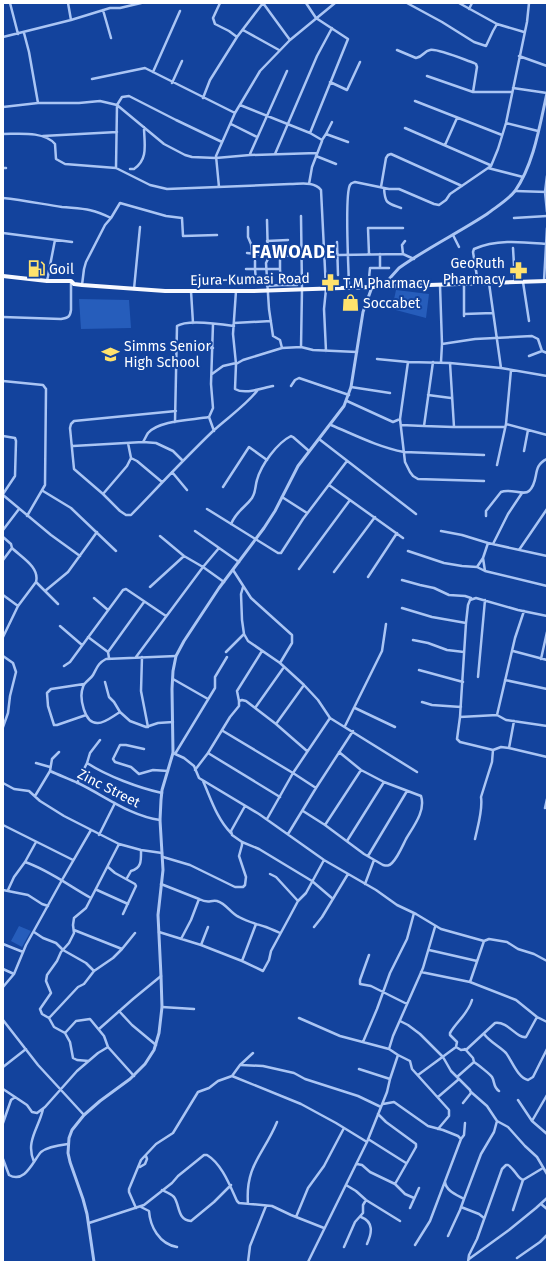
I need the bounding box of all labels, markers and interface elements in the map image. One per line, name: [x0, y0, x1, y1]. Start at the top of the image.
district label: FAWOADE: [252, 241, 336, 263]
place label: GeoRuth Pharmacy: [443, 255, 505, 288]
fuel station icon: Goil: [26, 259, 46, 279]
place label: Goil: [49, 261, 74, 278]
pharmacy icon: GeoRuth Pharmacy: [508, 261, 528, 281]
street label: Ejura-Kumasi Road: [190, 270, 310, 289]
pharmacy icon: T.M Pharmacy: [320, 273, 340, 293]
place label: T.M Pharmacy: [343, 275, 430, 292]
shop icon: Soccabet: [340, 293, 360, 313]
place label: Soccabet: [363, 295, 421, 312]
place label: Simms Senior High School: [124, 338, 211, 371]
school or university icon: Simms Senior High School: [101, 344, 121, 364]
street label: Zinc Street: [75, 765, 144, 812]

